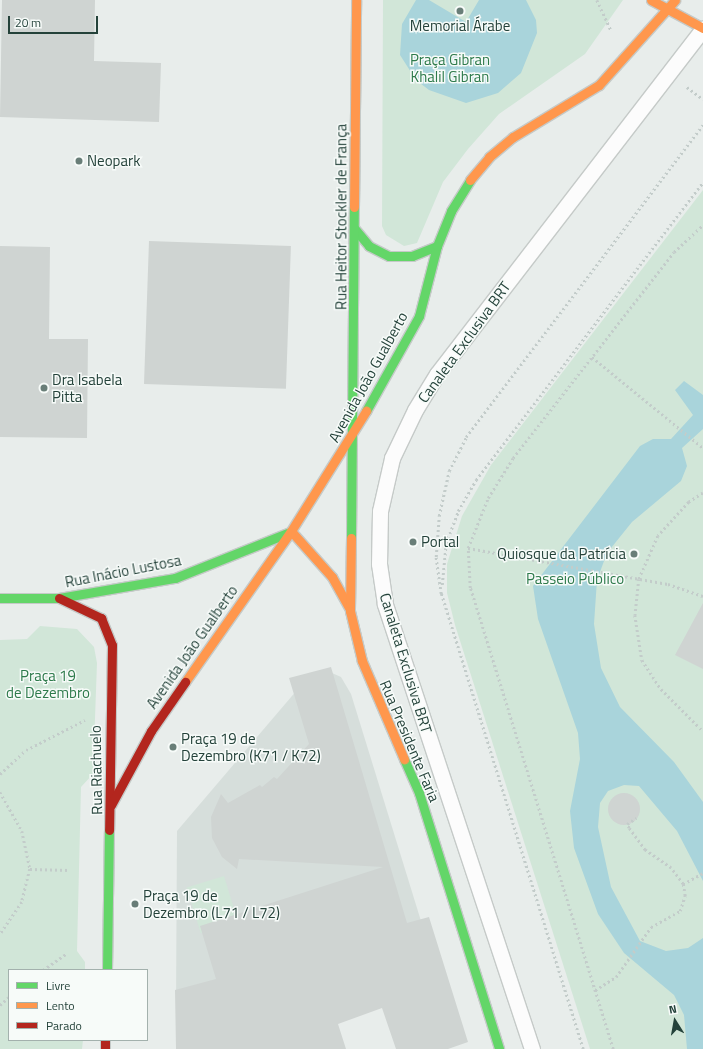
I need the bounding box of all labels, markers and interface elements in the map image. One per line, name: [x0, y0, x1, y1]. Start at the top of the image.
marker: Memorial Árabe: [455, 6, 465, 16]
scale bar: [10, 8, 100, 34]
text: 20 m: [15, 13, 41, 32]
place label: Memorial Árabe: [410, 17, 510, 35]
park label: Praça Gibran Khalil Gibran: [410, 50, 490, 85]
street label: Rua Heitor Stockler de França: [332, 124, 350, 310]
place label: Neopark: [87, 152, 140, 170]
marker: Neopark: [74, 156, 84, 166]
street label: Canaleta Exclusiva BRT: [414, 278, 514, 406]
street label: Avenida João Gualberto: [325, 309, 411, 445]
place label: Dra Isabela Pitta: [52, 370, 122, 405]
marker: Dra Isabela Pitta: [39, 383, 49, 393]
place label: Portal: [421, 533, 459, 551]
marker: Portal: [408, 537, 418, 547]
place label: Quiosque da Patrícia: [497, 545, 626, 563]
marker: Quiosque da Patrícia: [629, 549, 639, 559]
street label: Rua Inácio Lustosa: [63, 551, 183, 591]
park label: Passeio Público: [526, 570, 624, 588]
street label: Avenida João Gualberto: [143, 582, 241, 712]
street label: Canaleta Exclusiva BRT: [376, 591, 436, 735]
park label: Praça 19 de Dezembro: [6, 666, 90, 701]
street label: Rua Presidente Faria: [376, 678, 444, 804]
street label: Rua Riachuelo: [86, 725, 106, 815]
place label: Praça 19 de Dezembro (K71 / K72): [181, 729, 321, 764]
marker: Praça 19 de Dezembro (K71 / K72): [168, 742, 178, 752]
place label: Praça 19 de Dezembro (L71 / L72): [143, 886, 280, 921]
marker: Praça 19 de Dezembro (L71 / L72): [130, 899, 140, 909]
legend: [8, 969, 148, 1041]
text: Livre: [46, 976, 70, 995]
text: Lento: [46, 996, 75, 1015]
north arrow: [655, 1001, 695, 1041]
text: N: [667, 1001, 678, 1018]
text: Parado: [46, 1016, 82, 1035]

